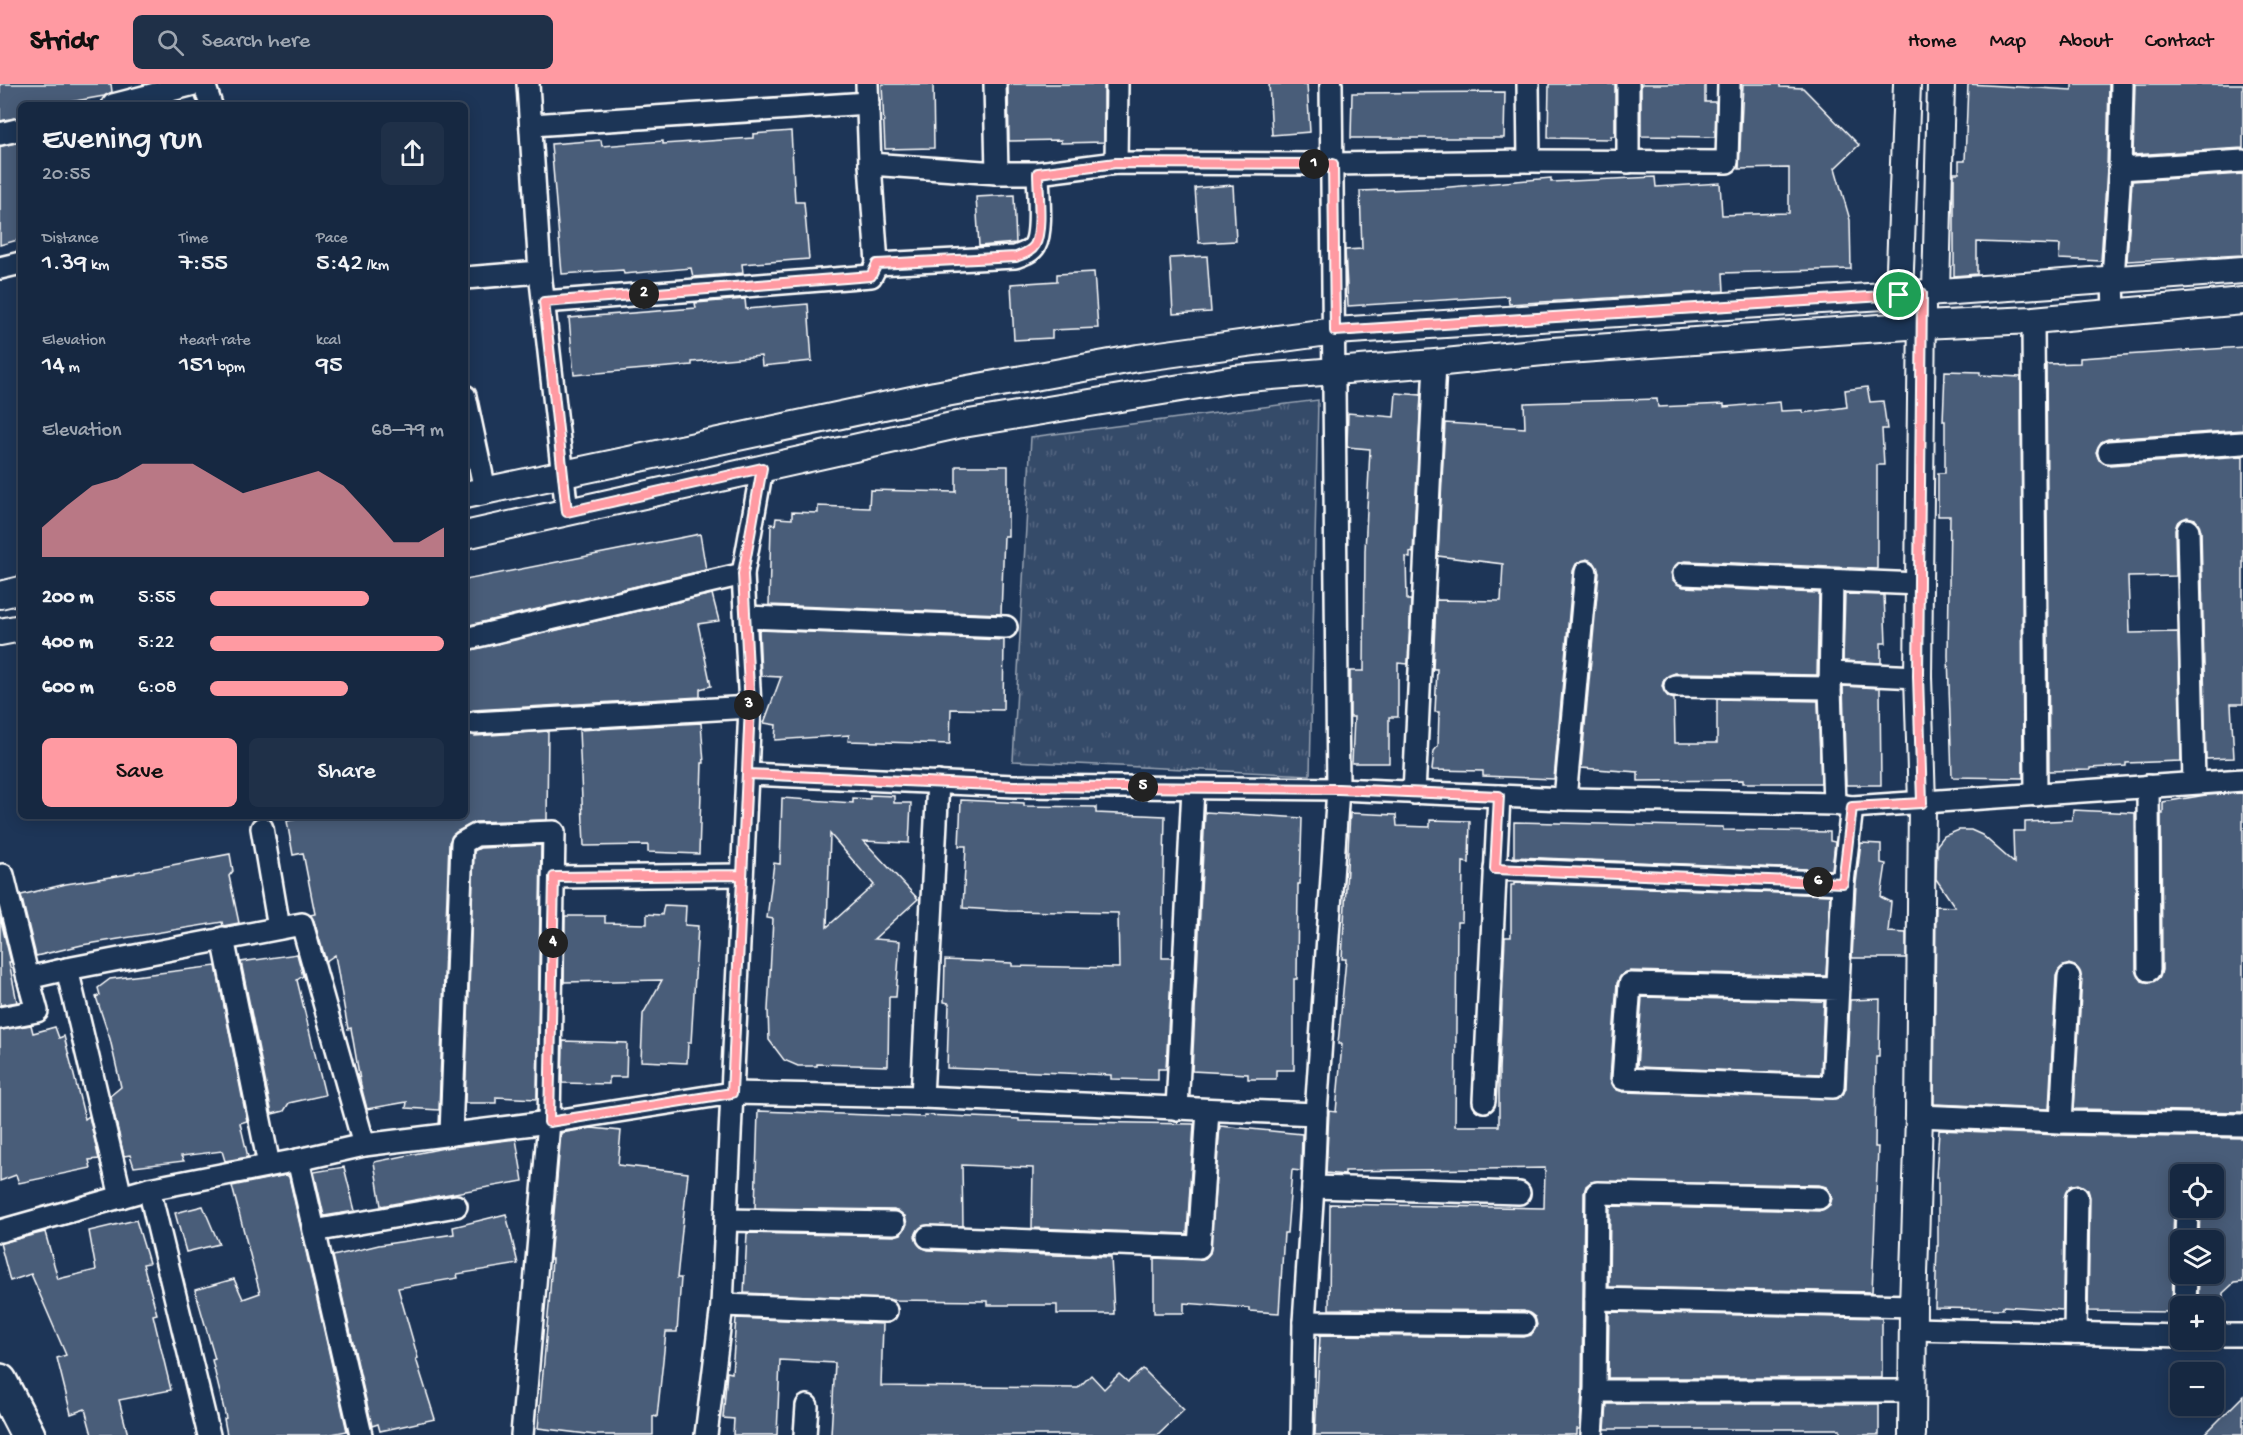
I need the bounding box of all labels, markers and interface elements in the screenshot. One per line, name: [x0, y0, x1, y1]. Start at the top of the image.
search box: [133, 15, 553, 69]
text: Stridr: [30, 26, 97, 59]
icon: search: [154, 26, 187, 59]
text: Search here: [202, 29, 310, 55]
text: Home: [1908, 30, 1956, 55]
text: Map: [1989, 30, 2026, 55]
text: About: [2059, 30, 2112, 55]
text: Contact: [2145, 30, 2213, 55]
text: Evening run: [42, 122, 202, 160]
button: share: [381, 122, 444, 185]
pin: 1: [1299, 149, 1329, 179]
text: 1: [1311, 154, 1317, 173]
text: 20:55: [42, 164, 90, 187]
text: Distance: [42, 230, 99, 249]
text: Time: [179, 230, 208, 249]
text: Pace: [316, 230, 347, 249]
text: 1.39: [42, 249, 87, 280]
text: 7:55: [179, 249, 228, 280]
text: 5:42: [316, 249, 363, 280]
text: km: [87, 257, 109, 276]
text: /km: [363, 257, 389, 276]
pin: [1873, 269, 1924, 320]
icon: arrive: [1882, 278, 1915, 311]
pin: 2: [629, 279, 659, 309]
text: 2: [640, 284, 648, 303]
text: Elevation: [42, 332, 106, 351]
text: Heart rate: [179, 332, 251, 351]
text: kcal: [316, 332, 341, 351]
text: 14: [42, 351, 65, 382]
text: 151: [179, 351, 214, 382]
text: 95: [316, 351, 343, 382]
text: m: [65, 359, 80, 378]
text: bpm: [214, 359, 245, 378]
text: Elevation: [42, 420, 122, 443]
text: 68–79 m: [371, 420, 444, 443]
text: 200 m: [42, 587, 93, 610]
text: 5:55: [138, 587, 176, 610]
text: 400 m: [42, 632, 93, 655]
text: 5:22: [138, 632, 174, 655]
text: 600 m: [42, 677, 94, 700]
text: 6:08: [138, 677, 177, 700]
pin: 3: [734, 690, 764, 720]
text: 3: [745, 695, 753, 714]
button: Save: [42, 738, 237, 807]
button: Share: [249, 738, 444, 807]
pin: 5: [1128, 772, 1158, 802]
text: 5: [1139, 777, 1147, 796]
pin: 6: [1803, 867, 1833, 897]
text: 6: [1814, 872, 1822, 891]
pin: 4: [538, 928, 568, 958]
text: 4: [549, 933, 557, 952]
map controls: [2170, 1164, 2224, 1416]
button: locate: [2170, 1164, 2224, 1218]
button: layers: [2170, 1230, 2224, 1284]
button: +: [2170, 1296, 2224, 1350]
button: −: [2170, 1362, 2224, 1416]

